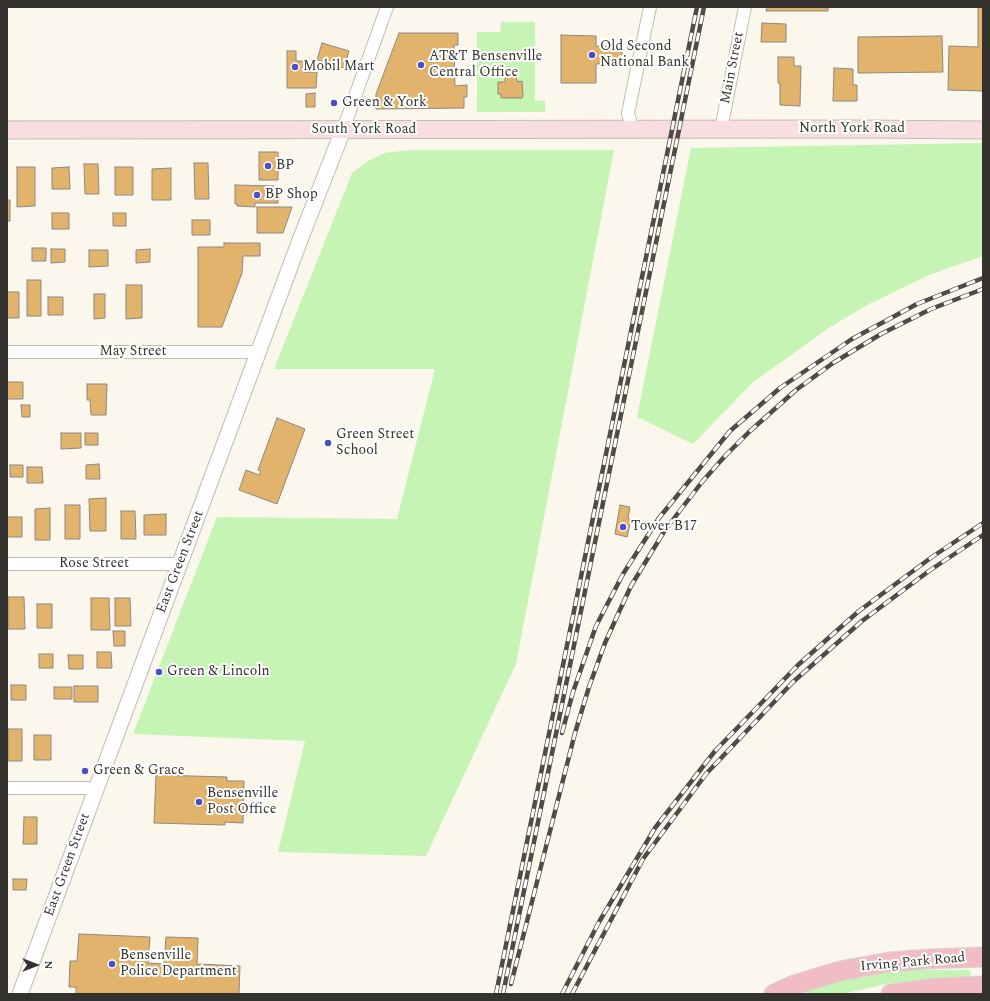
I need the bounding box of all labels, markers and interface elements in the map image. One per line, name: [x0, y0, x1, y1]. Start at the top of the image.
street label: Main Street: [718, 31, 748, 105]
place label: Old Second National Bank: [600, 39, 689, 72]
place label: AT&T Bensenville Central Office: [429, 49, 542, 82]
marker: Old Second National Bank: [587, 50, 597, 60]
place label: Mobil Mart: [303, 59, 375, 75]
marker: AT&T Bensenville Central Office: [416, 60, 426, 70]
marker: Mobil Mart: [290, 62, 300, 72]
place label: Green & York: [342, 95, 427, 111]
marker: Green & York: [329, 98, 339, 108]
street label: North York Road: [799, 121, 905, 137]
street label: South York Road: [312, 122, 416, 138]
place label: BP: [276, 158, 294, 174]
marker: BP: [263, 161, 273, 171]
place label: BP Shop: [265, 187, 318, 203]
marker: BP Shop: [252, 190, 262, 200]
street label: May Street: [99, 344, 167, 360]
place label: Green Street School: [336, 427, 414, 460]
marker: Green Street School: [323, 438, 333, 448]
street label: East Green Street: [154, 508, 208, 616]
place label: Tower B17: [631, 519, 697, 535]
marker: Tower B17: [618, 522, 628, 532]
street label: Rose Street: [59, 556, 129, 572]
place label: Green & Lincoln: [167, 664, 270, 680]
marker: Green & Lincoln: [154, 667, 164, 677]
place label: Green & Grace: [93, 763, 185, 779]
marker: Green & Grace: [80, 766, 90, 776]
place label: Bensenville Post Office: [207, 786, 278, 818]
marker: Bensenville Post Office: [194, 797, 204, 807]
street label: East Green Street: [42, 811, 94, 919]
north arrow: [16, 945, 56, 985]
place label: Bensenville Police Department: [120, 948, 237, 980]
street label: Irving Park Road: [860, 950, 966, 976]
marker: Bensenville Police Department: [107, 959, 117, 969]
text: N: [40, 961, 57, 969]

